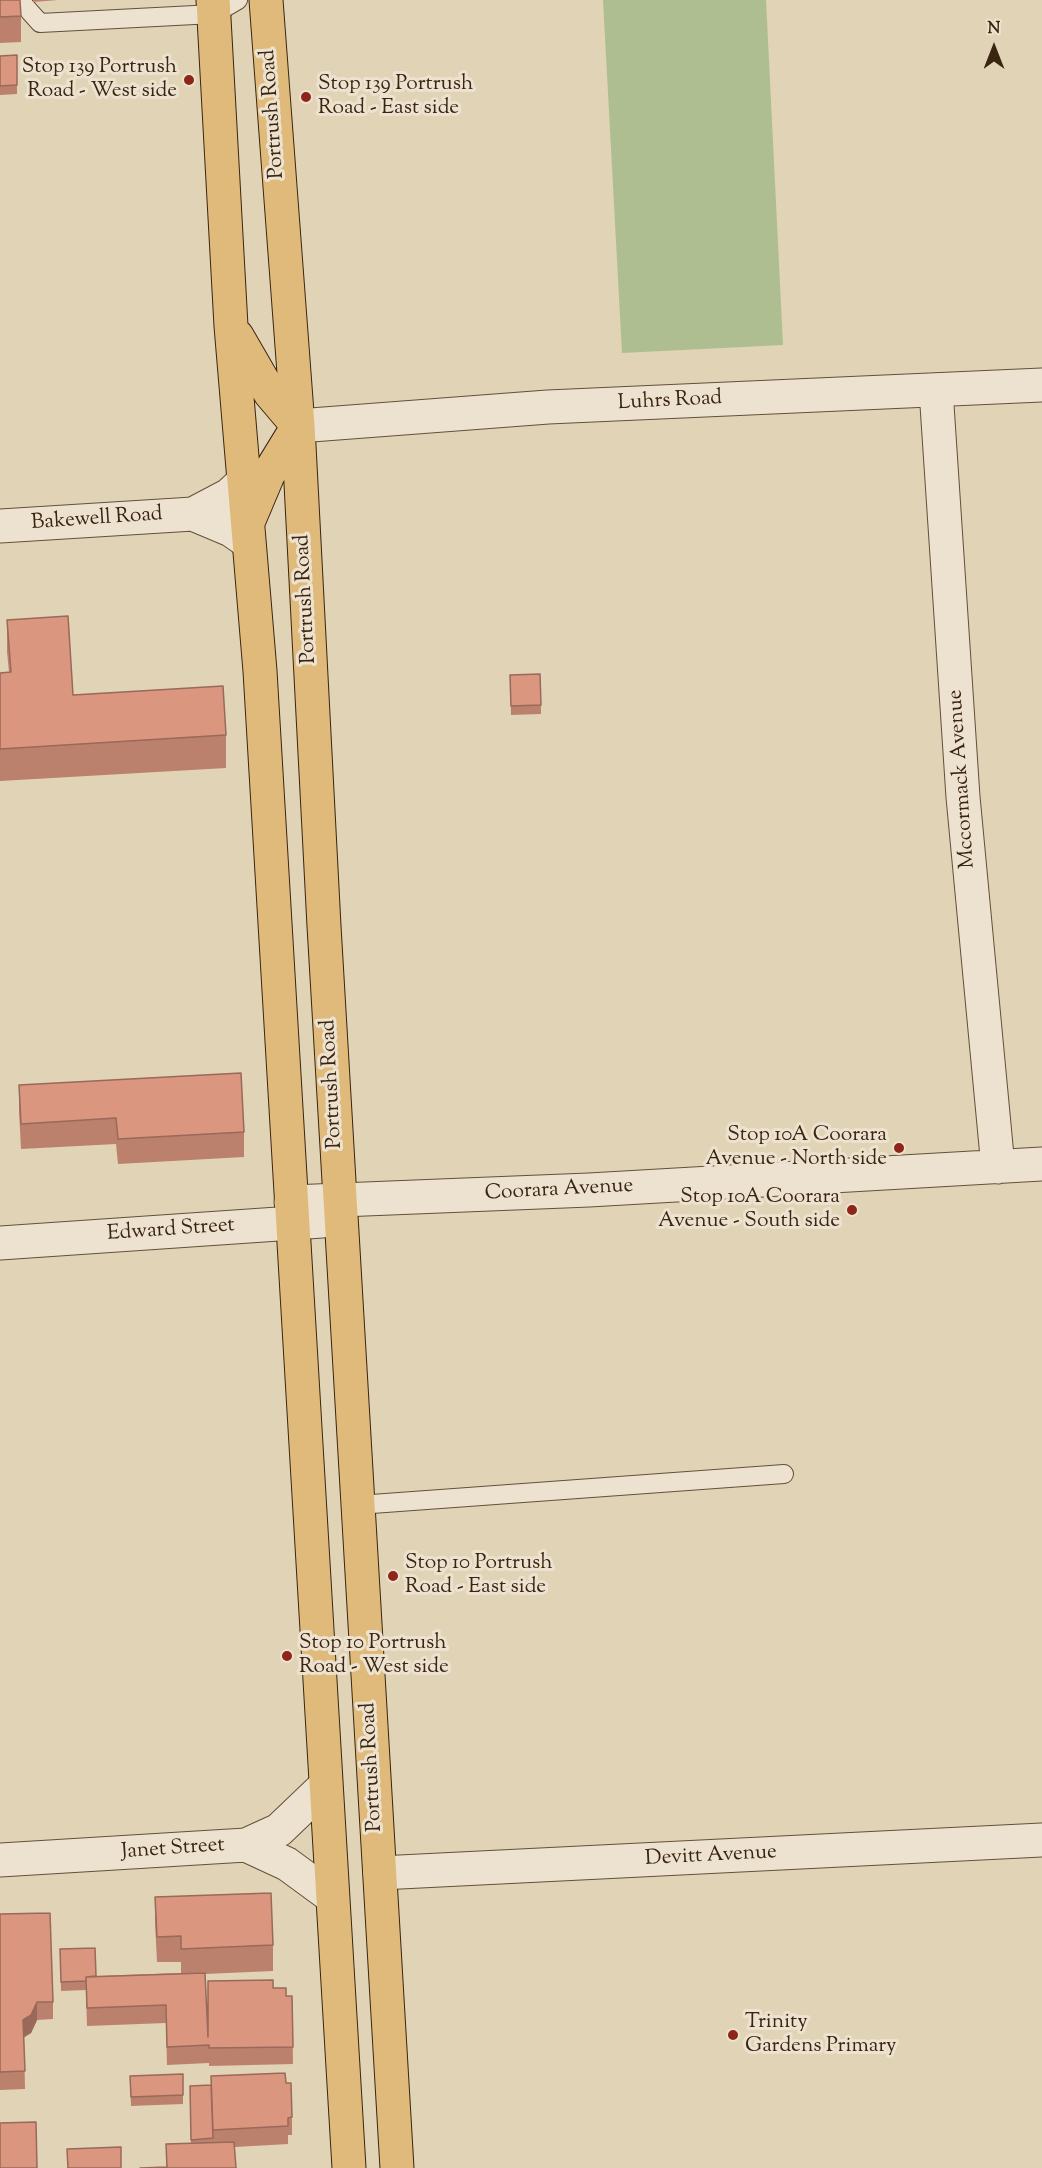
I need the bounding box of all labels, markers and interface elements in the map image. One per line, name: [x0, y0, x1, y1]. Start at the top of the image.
north arrow: [964, 18, 1024, 78]
text: N: [988, 18, 1000, 41]
street label: Portrush Road: [257, 48, 291, 180]
place label: Stop 139 Portrush Road - West side: [22, 55, 177, 105]
place label: Stop 139 Portrush Road - East side: [318, 72, 473, 122]
marker: Stop 139 Portrush Road - West side: [182, 73, 196, 87]
marker: Stop 139 Portrush Road - East side: [299, 90, 313, 104]
street label: Luhrs Road: [617, 387, 723, 417]
street label: Bakewell Road: [30, 503, 164, 537]
street label: Portrush Road: [291, 534, 323, 664]
street label: Mccormack Avenue: [944, 689, 982, 869]
street label: Portrush Road: [317, 1019, 349, 1149]
place label: Stop 10A Coorara Avenue - North side: [705, 1123, 887, 1173]
marker: Stop 10A Coorara Avenue - North side: [892, 1141, 906, 1155]
street label: Coorara Avenue: [484, 1175, 634, 1207]
place label: Stop 10A Coorara Avenue - South side: [658, 1185, 840, 1235]
marker: Stop 10A Coorara Avenue - South side: [845, 1203, 859, 1217]
street label: Edward Street: [106, 1214, 236, 1248]
place label: Stop 10 Portrush Road - East side: [405, 1551, 553, 1601]
marker: Stop 10 Portrush Road - East side: [386, 1569, 400, 1583]
place label: Stop 10 Portrush Road - West side: [299, 1631, 449, 1681]
marker: Stop 10 Portrush Road - West side: [280, 1649, 294, 1663]
street label: Portrush Road: [357, 1702, 389, 1832]
street label: Janet Street: [120, 1834, 226, 1866]
street label: Devitt Avenue: [644, 1841, 778, 1873]
place label: Trinity Gardens Primary: [745, 2010, 896, 2060]
marker: Trinity Gardens Primary: [726, 2028, 740, 2042]

